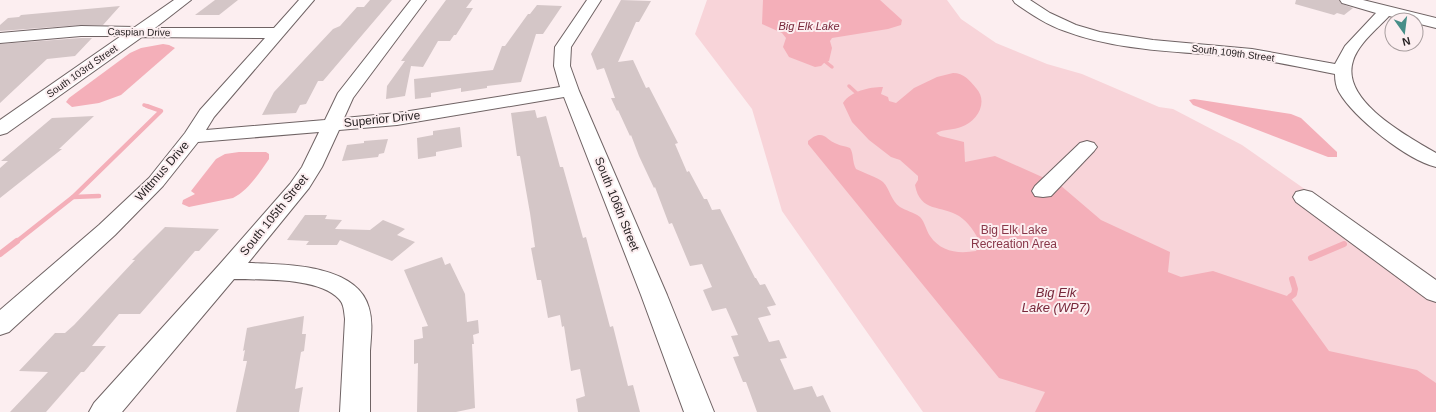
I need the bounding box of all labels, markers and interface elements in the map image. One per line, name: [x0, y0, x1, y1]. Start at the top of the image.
north arrow: [1384, 12, 1424, 52]
water label: Big Elk Lake: [778, 20, 840, 32]
street label: Caspian Drive: [108, 26, 171, 38]
text: N: [1401, 35, 1412, 48]
street label: South 103rd Street: [44, 42, 120, 100]
street label: South 109th Street: [1191, 42, 1275, 64]
street label: Superior Drive: [343, 108, 421, 130]
street label: Wittmus Drive: [132, 138, 192, 204]
street label: South 106th Street: [592, 155, 642, 254]
street label: South 105th Street: [237, 171, 311, 258]
park label: Big Elk Lake Recreation Area: [971, 223, 1057, 251]
water label: Big Elk Lake (WP7): [1022, 285, 1090, 315]

